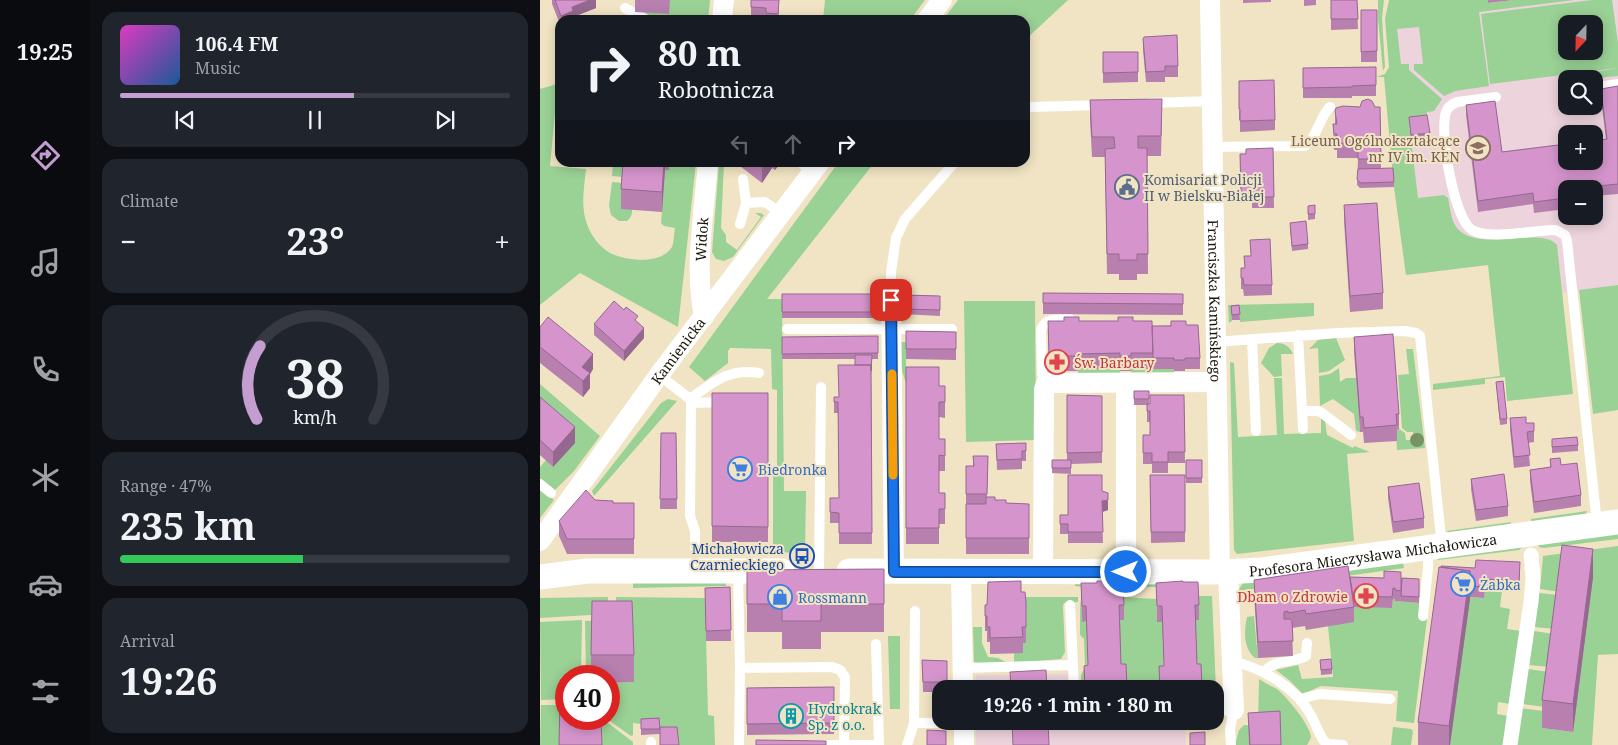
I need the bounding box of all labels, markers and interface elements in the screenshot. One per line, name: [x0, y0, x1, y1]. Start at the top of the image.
north arrow: [1558, 15, 1602, 60]
map controls: [1558, 15, 1603, 225]
text: 80 m: [658, 29, 741, 76]
text: 106.4 FM: [195, 31, 278, 57]
icon: right: [575, 35, 640, 100]
text: 19:25: [17, 36, 73, 66]
text: Music: [195, 57, 240, 79]
button: search: [1558, 70, 1603, 115]
text: Robotnicza: [658, 74, 775, 104]
icon: previous: [171, 106, 199, 134]
icon: pause: [301, 106, 329, 134]
icon: next: [431, 106, 459, 134]
button: +: [1558, 125, 1603, 170]
icon: left: [726, 130, 754, 158]
icon: ahead: [779, 130, 807, 158]
icon: right: [832, 130, 860, 158]
place label: Liceum Ogólnokształcące nr IV im. KEN: [1291, 131, 1460, 166]
school or university icon: Liceum Ogólnokształcące nr IV im. KEN: [1465, 135, 1491, 161]
icon: directions: [28, 138, 63, 173]
place label: Komisariat Policji II w Bielsku-Białej: [1144, 170, 1265, 205]
public building icon: Komisariat Policji II w Bielsku-Białej: [1114, 174, 1140, 200]
button: −: [1558, 180, 1603, 225]
text: Climate: [120, 190, 178, 212]
text: 23°: [286, 214, 344, 266]
street label: Widok: [690, 216, 712, 262]
street label: Franciszka Kamińskiego: [1204, 219, 1226, 382]
text: −: [120, 222, 136, 260]
text: +: [494, 222, 510, 260]
icon: music: [28, 245, 63, 280]
pin: [870, 279, 912, 321]
icon: arrive: [877, 286, 905, 314]
street label: Kamienicka: [646, 313, 709, 388]
text: 38: [286, 342, 344, 413]
pharmacy icon: Św. Barbary: [1044, 349, 1070, 375]
icon: phone: [28, 352, 63, 387]
place label: Św. Barbary: [1074, 353, 1154, 372]
text: km/h: [293, 405, 337, 429]
supermarket icon: Biedronka: [727, 456, 753, 482]
icon: climate: [28, 460, 63, 495]
place label: Biedronka: [758, 460, 828, 479]
text: Range · 47%: [120, 475, 212, 497]
text: 235 km: [120, 499, 256, 551]
street label: Profesora Mieczysława Michałowicza: [1249, 529, 1498, 580]
place label: Michałowicza Czarnieckiego: [690, 539, 784, 574]
bus stop icon: Michałowicza Czarnieckiego: [789, 543, 815, 569]
position arrow: [1099, 545, 1151, 597]
icon: car: [28, 567, 63, 602]
supermarket icon: Żabka: [1450, 571, 1476, 597]
place label: Żabka: [1480, 575, 1521, 594]
pharmacy icon: Dbam o Zdrowie: [1353, 583, 1379, 609]
shop icon: Rossmann: [767, 584, 793, 610]
place label: Dbam o Zdrowie: [1237, 587, 1348, 606]
place label: Rossmann: [798, 588, 867, 607]
text: Arrival: [120, 630, 175, 652]
text: 19:26: [120, 654, 217, 706]
speed limit sign: 40: [555, 665, 620, 730]
icon: filters: [28, 674, 63, 709]
text: 19:26 · 1 min · 180 m: [983, 692, 1173, 718]
place label: Hydrokrak Sp. z o.o.: [808, 699, 882, 734]
building icon: Hydrokrak Sp. z o.o.: [778, 703, 804, 729]

